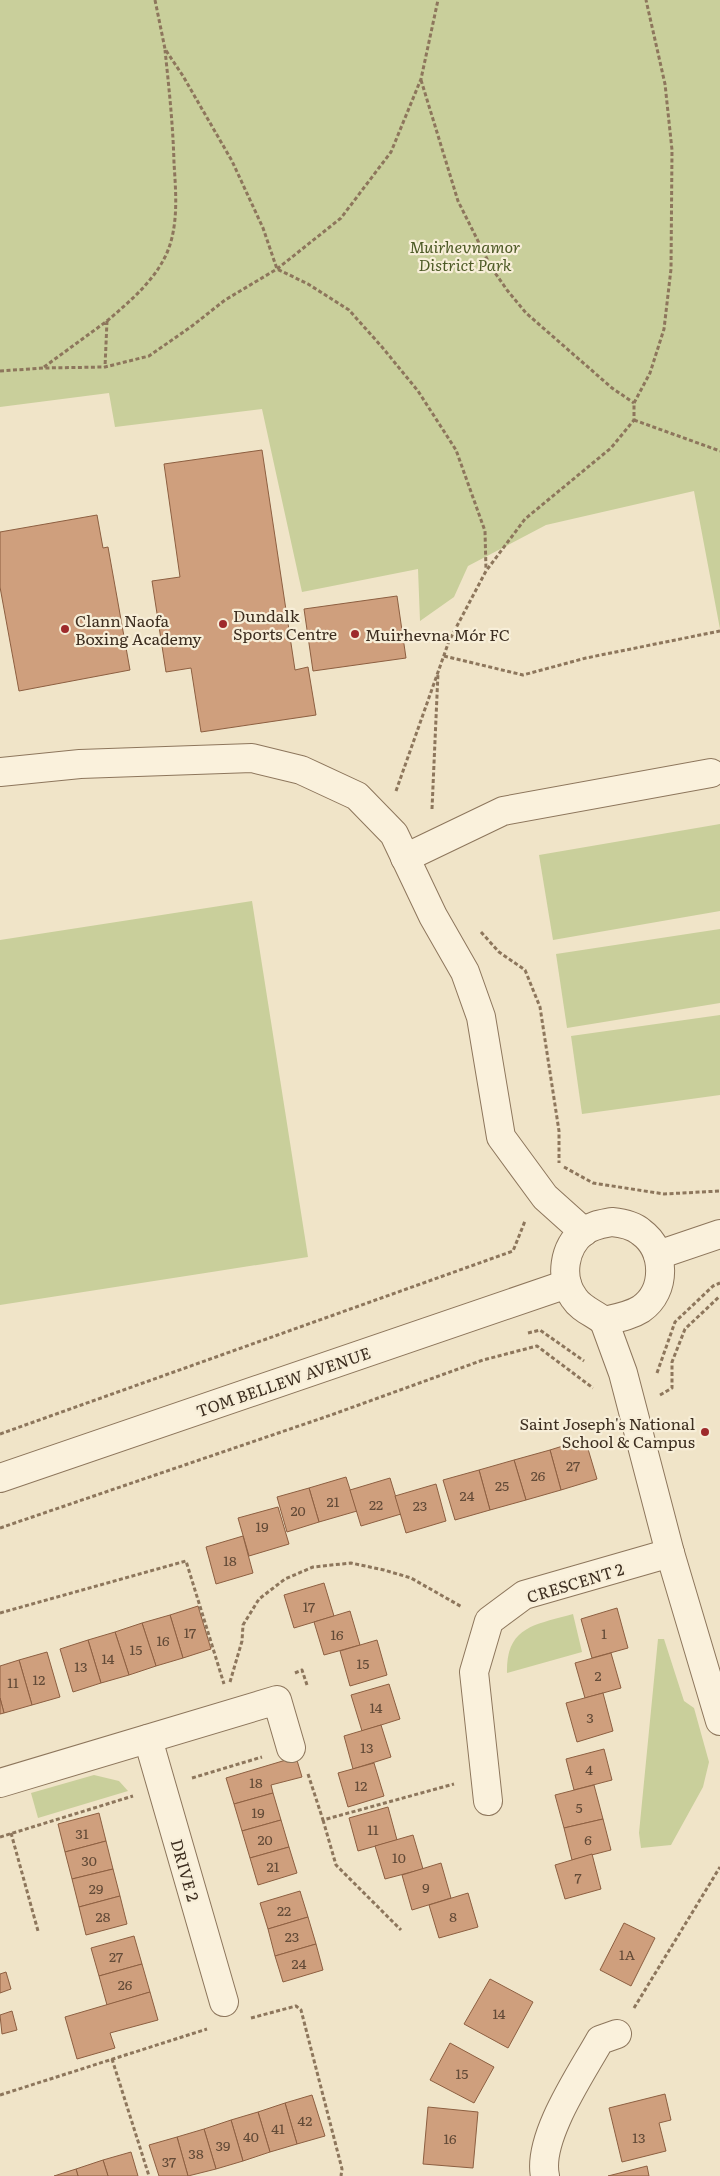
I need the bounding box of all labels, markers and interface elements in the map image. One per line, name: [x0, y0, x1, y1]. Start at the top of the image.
park label: Muirhevnamor District Park: [409, 234, 521, 276]
place label: Dundalk Sports Centre: [233, 603, 337, 645]
place label: Clann Naofa Boxing Academy: [75, 608, 202, 650]
marker: Dundalk Sports Centre: [217, 618, 229, 630]
place label: Muirhevna Mór FC: [365, 622, 510, 646]
marker: Clann Naofa Boxing Academy: [59, 623, 71, 635]
marker: Muirhevna Mór FC: [349, 628, 361, 640]
street label: TOM BELLEW AVENUE: [192, 1340, 374, 1422]
place label: Saint Joseph's National School & Campus: [519, 1411, 695, 1453]
marker: Saint Joseph's National School & Campus: [699, 1426, 711, 1438]
house number: 27: [566, 1455, 580, 1475]
house number: 26: [531, 1465, 546, 1485]
house number: 25: [495, 1475, 509, 1495]
house number: 24: [460, 1485, 475, 1505]
house number: 21: [327, 1491, 340, 1511]
house number: 22: [369, 1494, 383, 1514]
house number: 23: [413, 1495, 427, 1515]
house number: 20: [290, 1500, 306, 1520]
house number: 19: [255, 1516, 269, 1536]
house number: 18: [223, 1550, 237, 1570]
street label: CRESCENT 2: [523, 1556, 627, 1608]
house number: 17: [303, 1596, 315, 1616]
house number: 17: [184, 1622, 196, 1642]
house number: 1: [601, 1623, 607, 1643]
house number: 16: [330, 1624, 344, 1644]
house number: 16: [156, 1630, 170, 1650]
house number: 15: [130, 1639, 142, 1659]
house number: 14: [102, 1648, 115, 1668]
house number: 15: [357, 1653, 369, 1673]
house number: 13: [74, 1656, 88, 1676]
house number: 2: [594, 1665, 602, 1685]
house number: 12: [33, 1669, 45, 1689]
house number: 11: [7, 1672, 19, 1692]
house number: 14: [370, 1697, 383, 1717]
house number: 3: [586, 1707, 594, 1727]
house number: 13: [360, 1737, 374, 1757]
house number: 4: [585, 1759, 593, 1779]
house number: 18: [249, 1772, 263, 1792]
house number: 12: [355, 1775, 367, 1795]
house number: 5: [575, 1797, 583, 1817]
house number: 19: [251, 1802, 265, 1822]
house number: 11: [367, 1819, 379, 1839]
house number: 31: [75, 1823, 89, 1843]
house number: 20: [257, 1829, 273, 1849]
house number: 6: [584, 1829, 592, 1849]
street label: DRIVE 2: [166, 1836, 206, 1904]
house number: 10: [392, 1847, 406, 1867]
house number: 30: [81, 1850, 97, 1870]
house number: 21: [267, 1856, 280, 1876]
house number: 7: [574, 1867, 582, 1887]
house number: 9: [422, 1877, 430, 1897]
house number: 29: [89, 1878, 103, 1898]
house number: 22: [277, 1900, 291, 1920]
house number: 28: [96, 1906, 111, 1926]
house number: 8: [449, 1906, 457, 1926]
house number: 23: [285, 1926, 299, 1946]
house number: 1A: [619, 1944, 636, 1964]
house number: 27: [109, 1946, 123, 1966]
house number: 24: [292, 1953, 307, 1973]
house number: 26: [118, 1974, 133, 1994]
house number: 14: [493, 2003, 506, 2023]
house number: 15: [456, 2063, 468, 2083]
house number: 42: [298, 2110, 312, 2130]
house number: 41: [271, 2118, 285, 2138]
house number: 40: [243, 2126, 259, 2146]
house number: 13: [632, 2127, 646, 2147]
house number: 16: [443, 2128, 457, 2148]
house number: 39: [216, 2135, 230, 2155]
house number: 38: [188, 2143, 204, 2163]
house number: 37: [162, 2151, 176, 2171]

